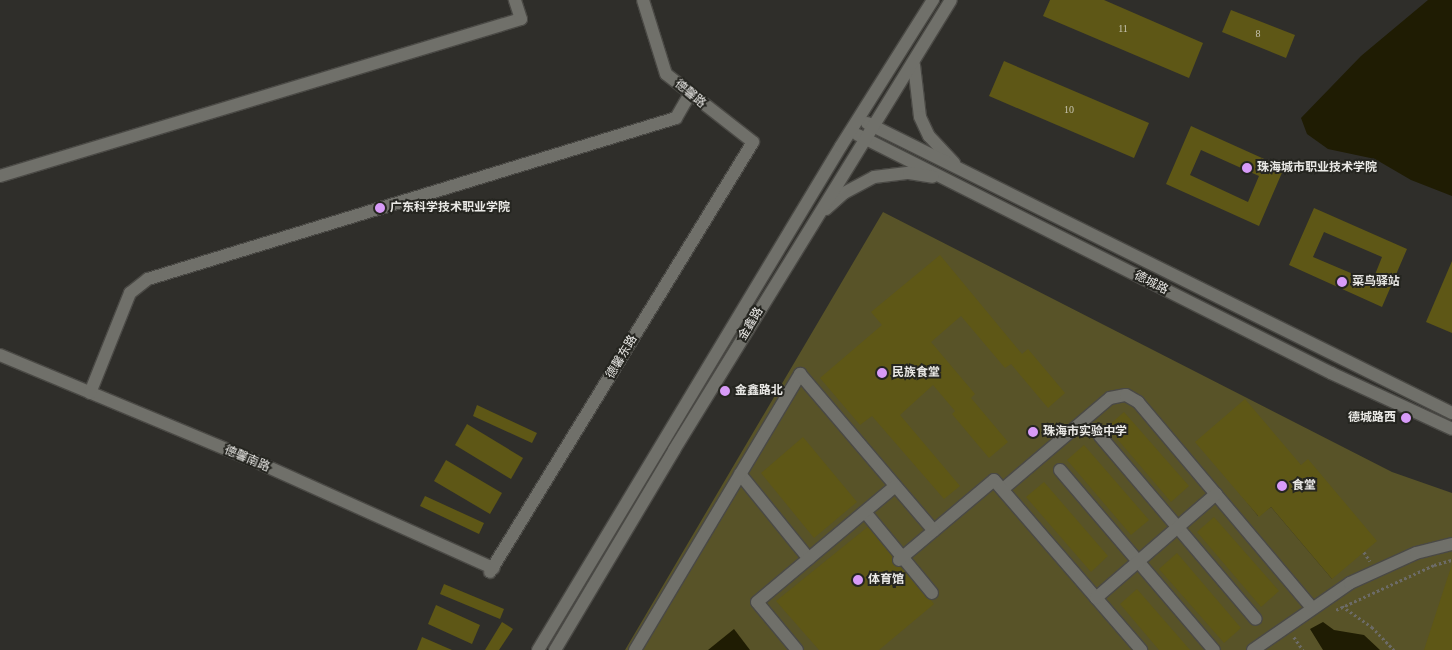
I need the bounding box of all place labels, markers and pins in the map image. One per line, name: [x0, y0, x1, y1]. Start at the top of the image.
place label: 珠海城市职业技术学院: [1257, 161, 1377, 175]
marker: 珠海城市职业技术学院: [1241, 162, 1253, 174]
place label: 广东科学技术职业学院: [390, 201, 510, 215]
marker: 广东科学技术职业学院: [374, 202, 386, 214]
place label: 菜鸟驿站: [1352, 275, 1400, 289]
marker: 菜鸟驿站: [1336, 276, 1348, 288]
place label: 民族食堂: [892, 366, 940, 380]
marker: 民族食堂: [876, 367, 888, 379]
place label: 金鑫路北: [735, 384, 783, 398]
marker: 金鑫路北: [719, 385, 731, 397]
place label: 德城路西: [1348, 411, 1396, 425]
marker: 德城路西: [1400, 412, 1412, 424]
place label: 珠海市实验中学: [1043, 425, 1127, 439]
marker: 珠海市实验中学: [1027, 426, 1039, 438]
place label: 食堂: [1292, 479, 1316, 493]
marker: 食堂: [1276, 480, 1288, 492]
place label: 体育馆: [868, 573, 904, 587]
marker: 体育馆: [852, 574, 864, 586]

